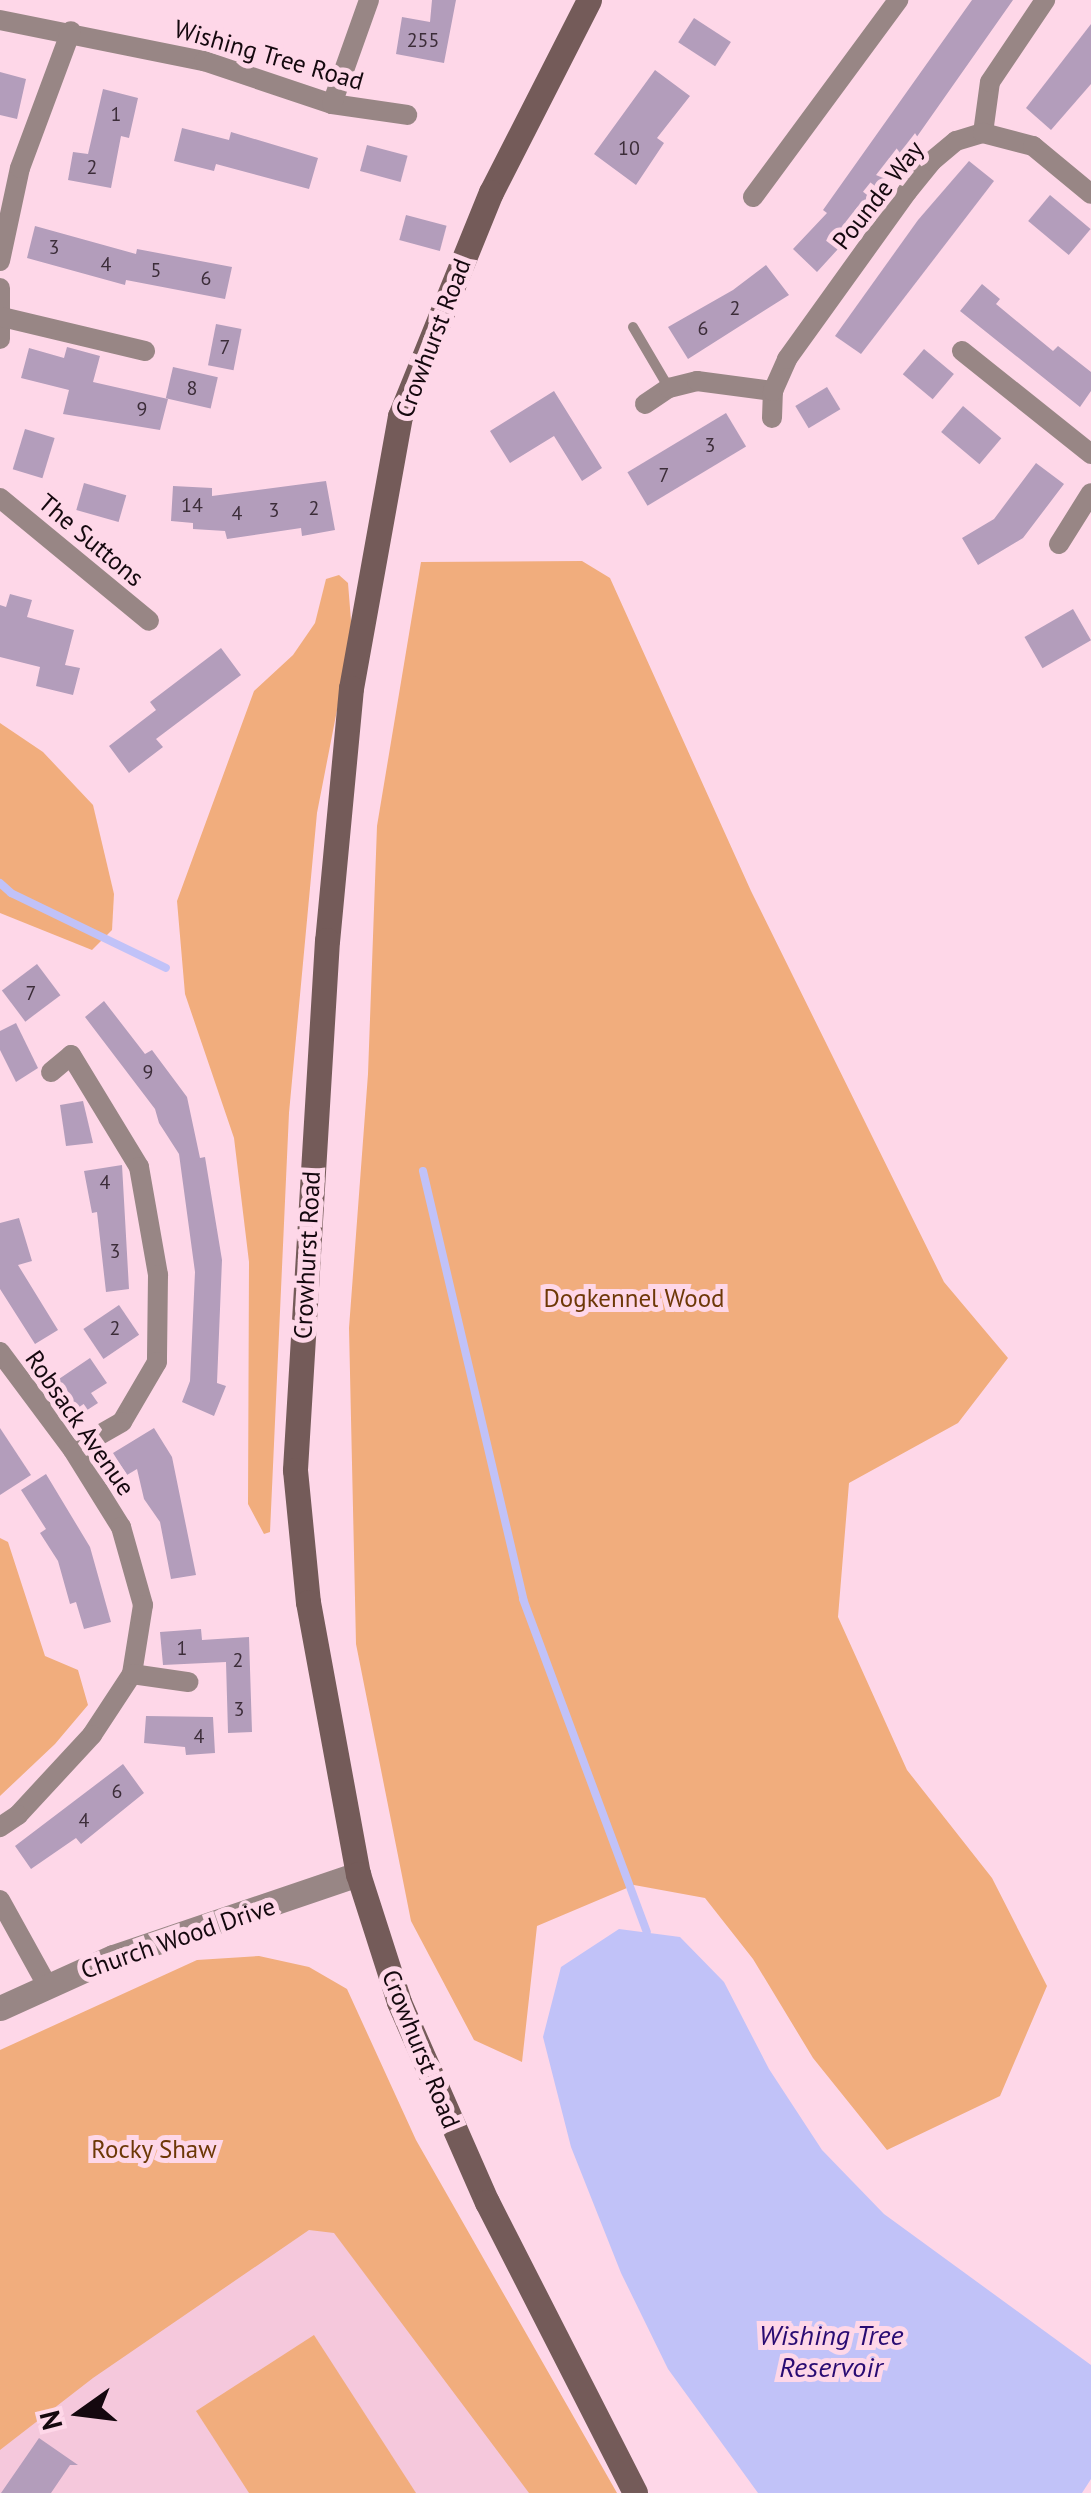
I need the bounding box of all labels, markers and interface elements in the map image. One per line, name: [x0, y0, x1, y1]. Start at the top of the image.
street label: Wishing Tree Road: [170, 13, 368, 97]
house number: 255: [407, 28, 439, 52]
house number: 1: [111, 102, 121, 126]
street label: Pounde Way: [826, 134, 930, 256]
house number: 10: [618, 136, 640, 160]
house number: 2: [87, 155, 97, 179]
house number: 3: [49, 235, 59, 259]
house number: 4: [101, 252, 111, 276]
street label: Crowhurst Road: [389, 254, 477, 422]
house number: 5: [151, 258, 161, 282]
house number: 6: [201, 266, 211, 290]
house number: 2: [730, 296, 740, 320]
house number: 6: [698, 316, 708, 340]
house number: 7: [220, 335, 230, 359]
house number: 8: [187, 376, 197, 400]
house number: 9: [137, 397, 147, 421]
house number: 3: [705, 433, 715, 457]
house number: 7: [659, 463, 669, 487]
street label: The Suttons: [32, 487, 150, 593]
house number: 14: [181, 493, 203, 517]
house number: 2: [309, 496, 319, 520]
house number: 3: [269, 498, 279, 522]
house number: 4: [232, 501, 242, 525]
house number: 7: [26, 981, 36, 1005]
house number: 9: [143, 1060, 153, 1084]
house number: 4: [100, 1170, 110, 1194]
street label: Crowhurst Road: [288, 1170, 326, 1340]
house number: 3: [110, 1239, 120, 1263]
park label: Dogkennel Wood: [543, 1283, 725, 1313]
house number: 2: [110, 1316, 120, 1340]
street label: Robsack Avenue: [19, 1344, 141, 1502]
house number: 1: [177, 1636, 187, 1660]
house number: 2: [233, 1648, 243, 1672]
house number: 3: [234, 1697, 244, 1721]
house number: 4: [194, 1724, 204, 1748]
house number: 6: [112, 1779, 122, 1803]
house number: 4: [79, 1808, 89, 1832]
street label: Church Wood Drive: [77, 1891, 279, 1985]
street label: Crowhurst Road: [376, 1965, 466, 2133]
park label: Rocky Shaw: [91, 2134, 217, 2164]
water label: Wishing Tree Reservoir: [758, 2318, 904, 2384]
north arrow: [30, 2363, 130, 2463]
text: N: [30, 2407, 71, 2434]

